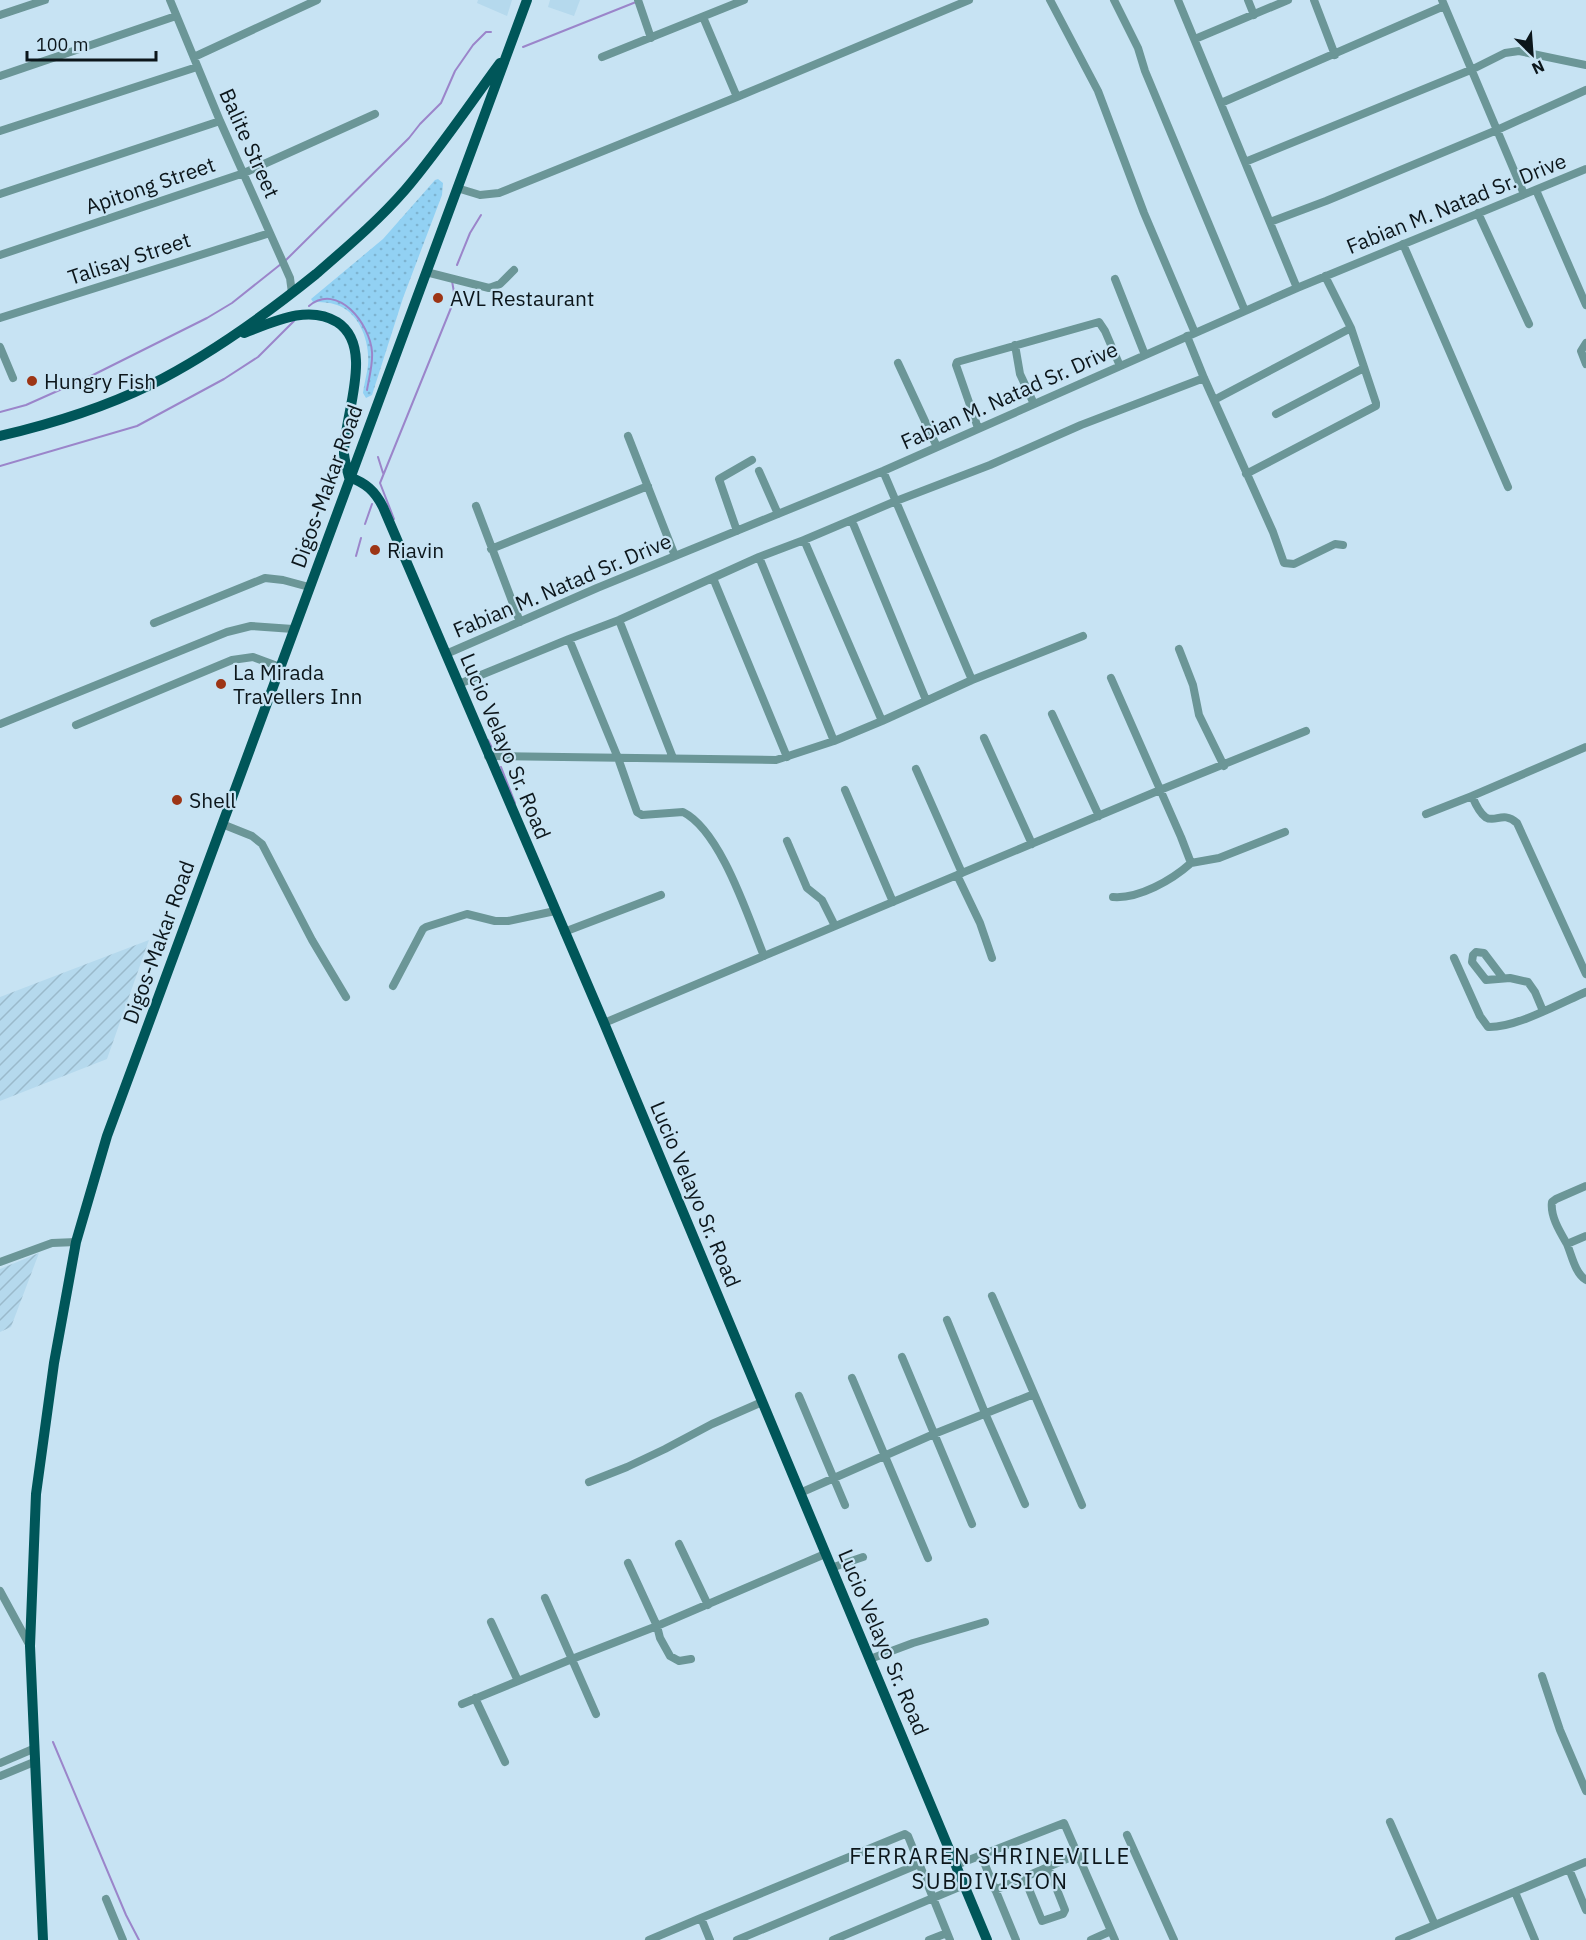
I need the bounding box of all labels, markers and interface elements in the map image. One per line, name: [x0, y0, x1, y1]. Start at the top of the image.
scale bar: [27, 24, 156, 62]
north arrow: [1502, 24, 1562, 84]
text: 100 m: [36, 33, 88, 56]
text: N: [1529, 56, 1548, 79]
street label: Balite Street: [213, 84, 287, 202]
street label: Fabian M. Natad Sr. Drive: [1342, 146, 1570, 260]
street label: Apitong Street: [81, 150, 219, 220]
street label: Talisay Street: [64, 225, 194, 291]
place label: AVL Restaurant: [450, 284, 594, 312]
marker: AVL Restaurant: [431, 291, 445, 305]
street label: Fabian M. Natad Sr. Drive: [896, 334, 1122, 456]
place label: Hungry Fish: [44, 367, 156, 395]
marker: Hungry Fish: [25, 374, 39, 388]
street label: Digos-Makar Road: [283, 400, 369, 572]
street label: Fabian M. Natad Sr. Drive: [448, 526, 676, 644]
place label: Riavin: [387, 536, 444, 564]
marker: Riavin: [368, 543, 382, 557]
street label: Lucio Velayo Sr. Road: [454, 649, 558, 843]
place label: La Mirada Travellers Inn: [233, 658, 362, 710]
marker: La Mirada Travellers Inn: [214, 677, 228, 691]
place label: Shell: [189, 786, 236, 814]
marker: Shell: [170, 793, 184, 807]
street label: Digos-Makar Road: [115, 856, 201, 1028]
street label: Lucio Velayo Sr. Road: [644, 1097, 748, 1291]
street label: Lucio Velayo Sr. Road: [832, 1545, 936, 1739]
district label: FERRAREN SHRINEVILLE SUBDIVISION: [849, 1841, 1131, 1895]

